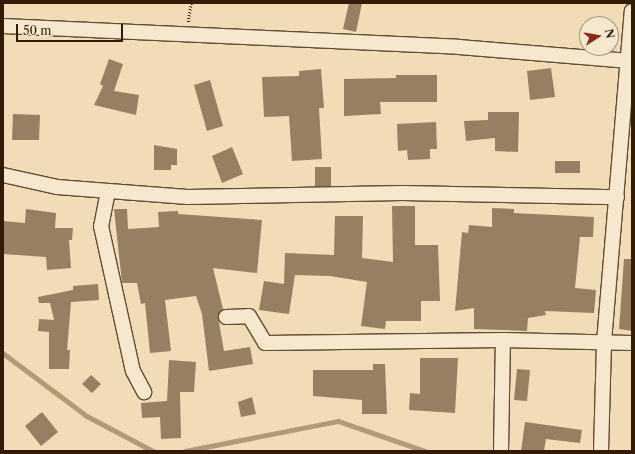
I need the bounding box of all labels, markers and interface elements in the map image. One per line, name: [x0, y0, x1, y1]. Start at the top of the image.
scale bar: [18, 16, 125, 42]
north arrow: [579, 16, 619, 56]
text: 50 m: [23, 23, 52, 38]
text: N: [602, 28, 618, 40]

